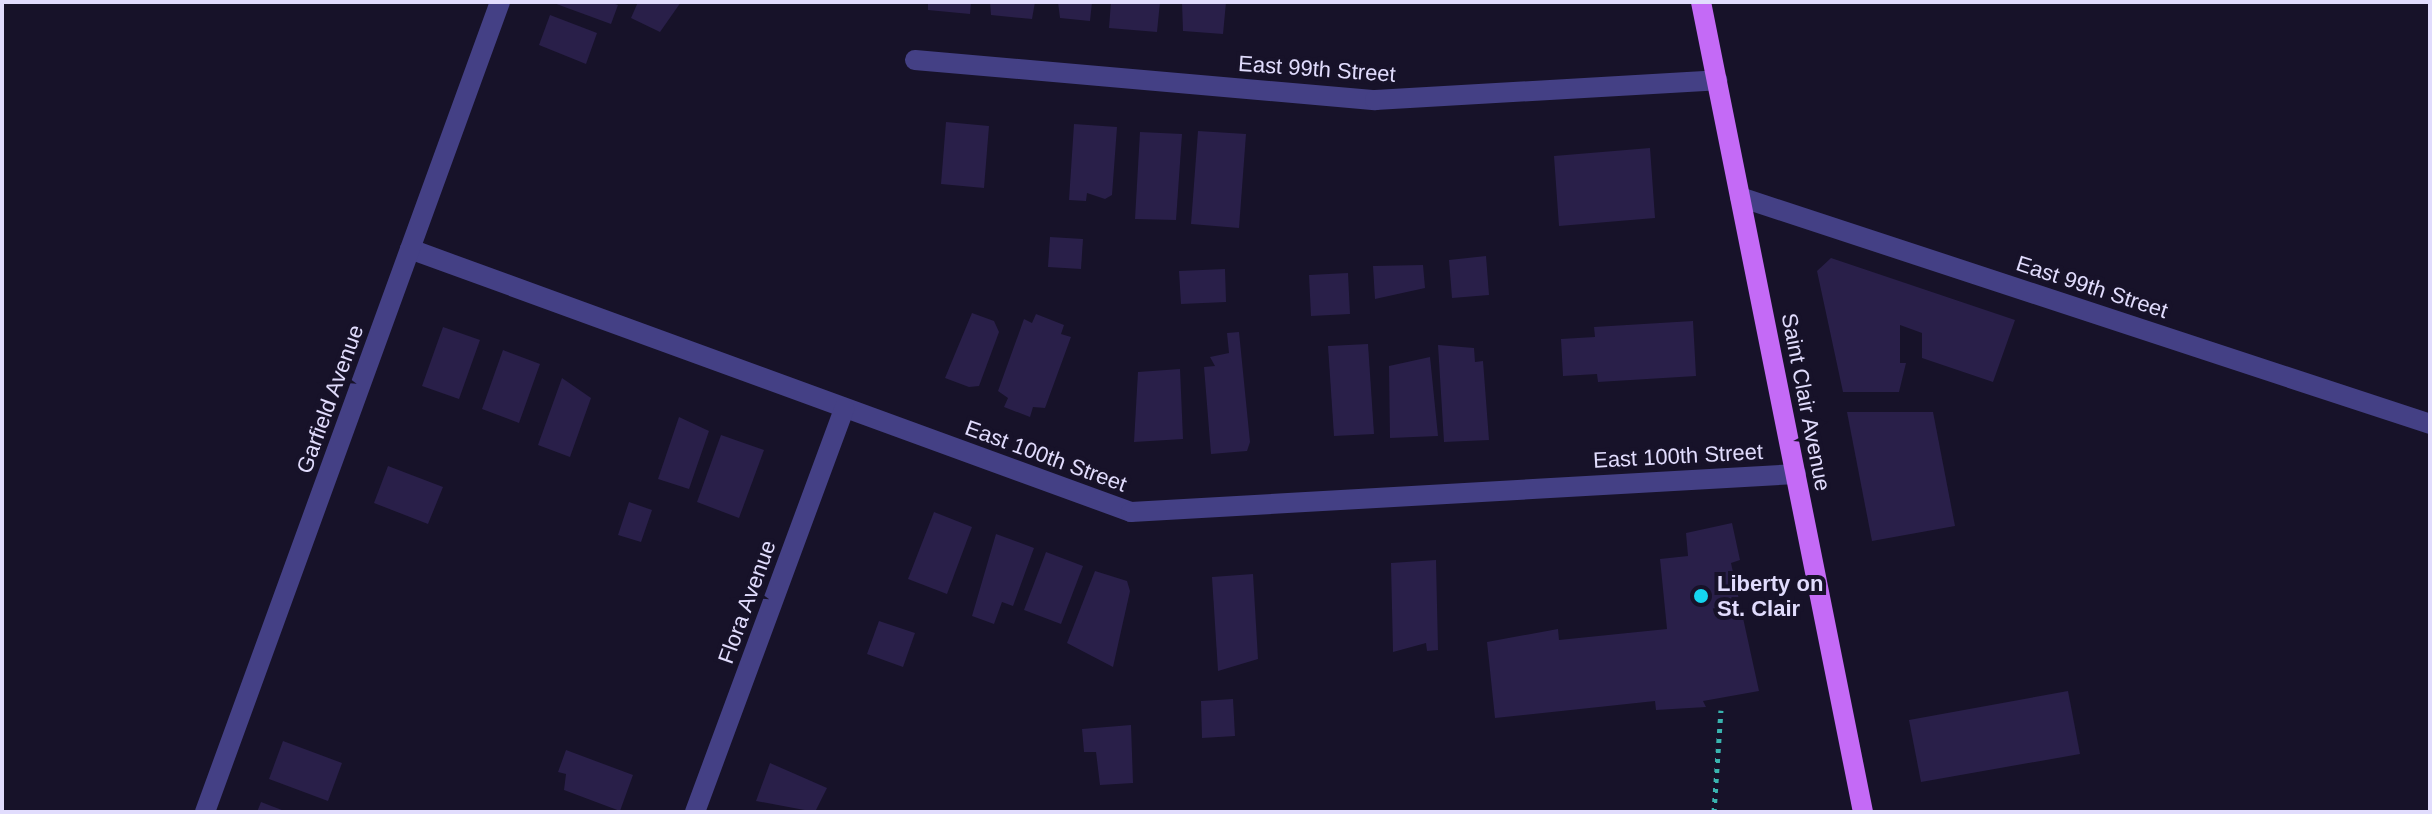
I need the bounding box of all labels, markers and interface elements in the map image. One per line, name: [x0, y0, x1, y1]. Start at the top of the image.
street label: East 99th Street: [1237, 50, 1397, 88]
street label: East 99th Street: [2013, 250, 2171, 324]
street label: Saint Clair Avenue: [1776, 310, 1836, 494]
street label: Garfield Avenue: [291, 321, 369, 477]
street label: East 100th Street: [962, 415, 1130, 497]
street label: East 100th Street: [1592, 438, 1764, 474]
street label: Flora Avenue: [712, 536, 782, 668]
place label: Liberty on St. Clair: [1717, 570, 1823, 622]
marker: Liberty on St. Clair: [1692, 587, 1710, 605]

